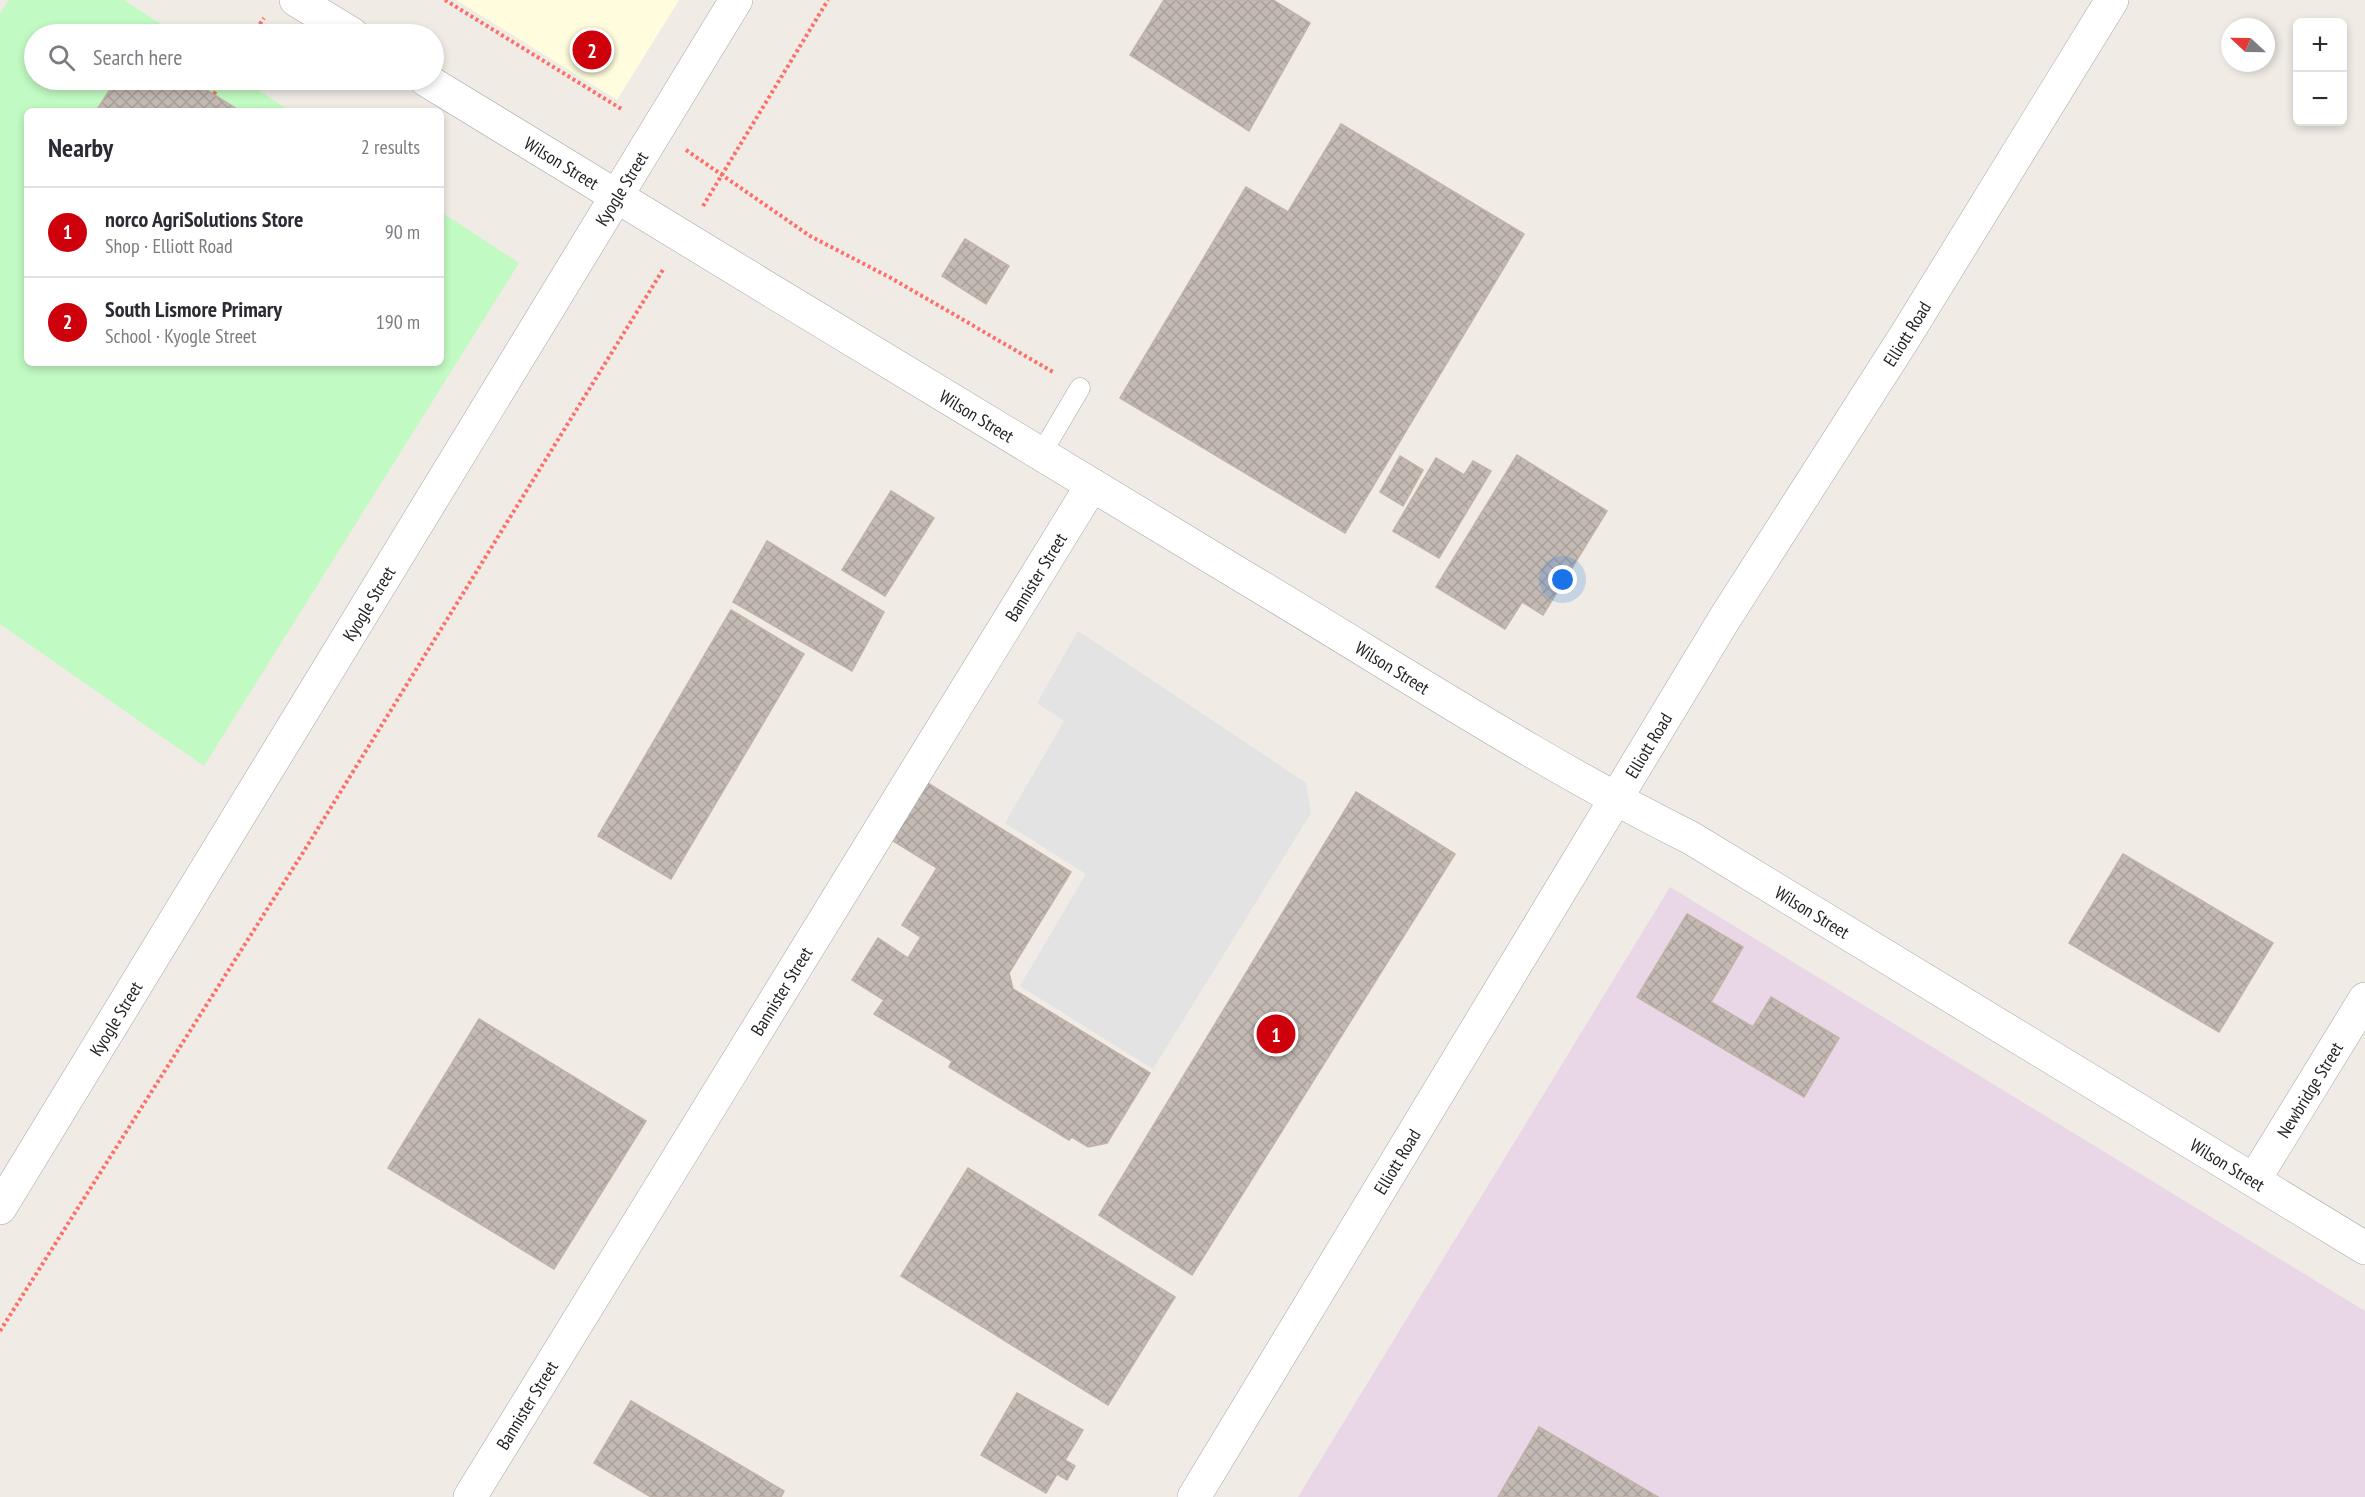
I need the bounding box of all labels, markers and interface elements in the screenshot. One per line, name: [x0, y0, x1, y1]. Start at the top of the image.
north arrow: [2221, 18, 2275, 72]
map controls: [2293, 18, 2347, 126]
button: +: [2293, 18, 2347, 72]
search box: [24, 24, 444, 90]
pin: 2: [572, 28, 612, 72]
icon: search: [45, 41, 78, 74]
text: Search here: [93, 43, 182, 71]
button: −: [2293, 72, 2347, 126]
text: Nearby: [48, 131, 113, 164]
street label: Wilson Street: [520, 131, 603, 194]
text: 2 results: [361, 134, 420, 160]
street label: Kyogle Street: [590, 147, 653, 230]
text: norco AgriSolutions Store: [105, 205, 303, 233]
text: 1: [63, 219, 72, 245]
text: 90 m: [385, 219, 420, 245]
text: Shop · Elliott Road: [105, 233, 233, 259]
text: South Lismore Primary: [105, 295, 282, 323]
street label: Elliott Road: [1878, 297, 1935, 370]
text: 2: [63, 309, 72, 335]
text: 190 m: [376, 309, 420, 335]
text: School · Kyogle Street: [105, 323, 257, 349]
street label: Wilson Street: [935, 384, 1018, 447]
street label: Bannister Street: [1000, 528, 1071, 625]
street label: Kyogle Street: [337, 562, 400, 645]
your location: [1548, 565, 1577, 594]
street label: Wilson Street: [1351, 636, 1434, 699]
street label: Elliott Road: [1620, 708, 1677, 782]
street label: Wilson Street: [1771, 880, 1854, 943]
street label: Bannister Street: [745, 942, 817, 1039]
street label: Kyogle Street: [84, 977, 147, 1060]
pin: 1: [1256, 1012, 1296, 1056]
street label: Newbridge Street: [2271, 1037, 2348, 1142]
street label: Elliott Road: [1368, 1125, 1425, 1198]
street label: Wilson Street: [2186, 1133, 2269, 1196]
street label: Bannister Street: [491, 1356, 563, 1454]

